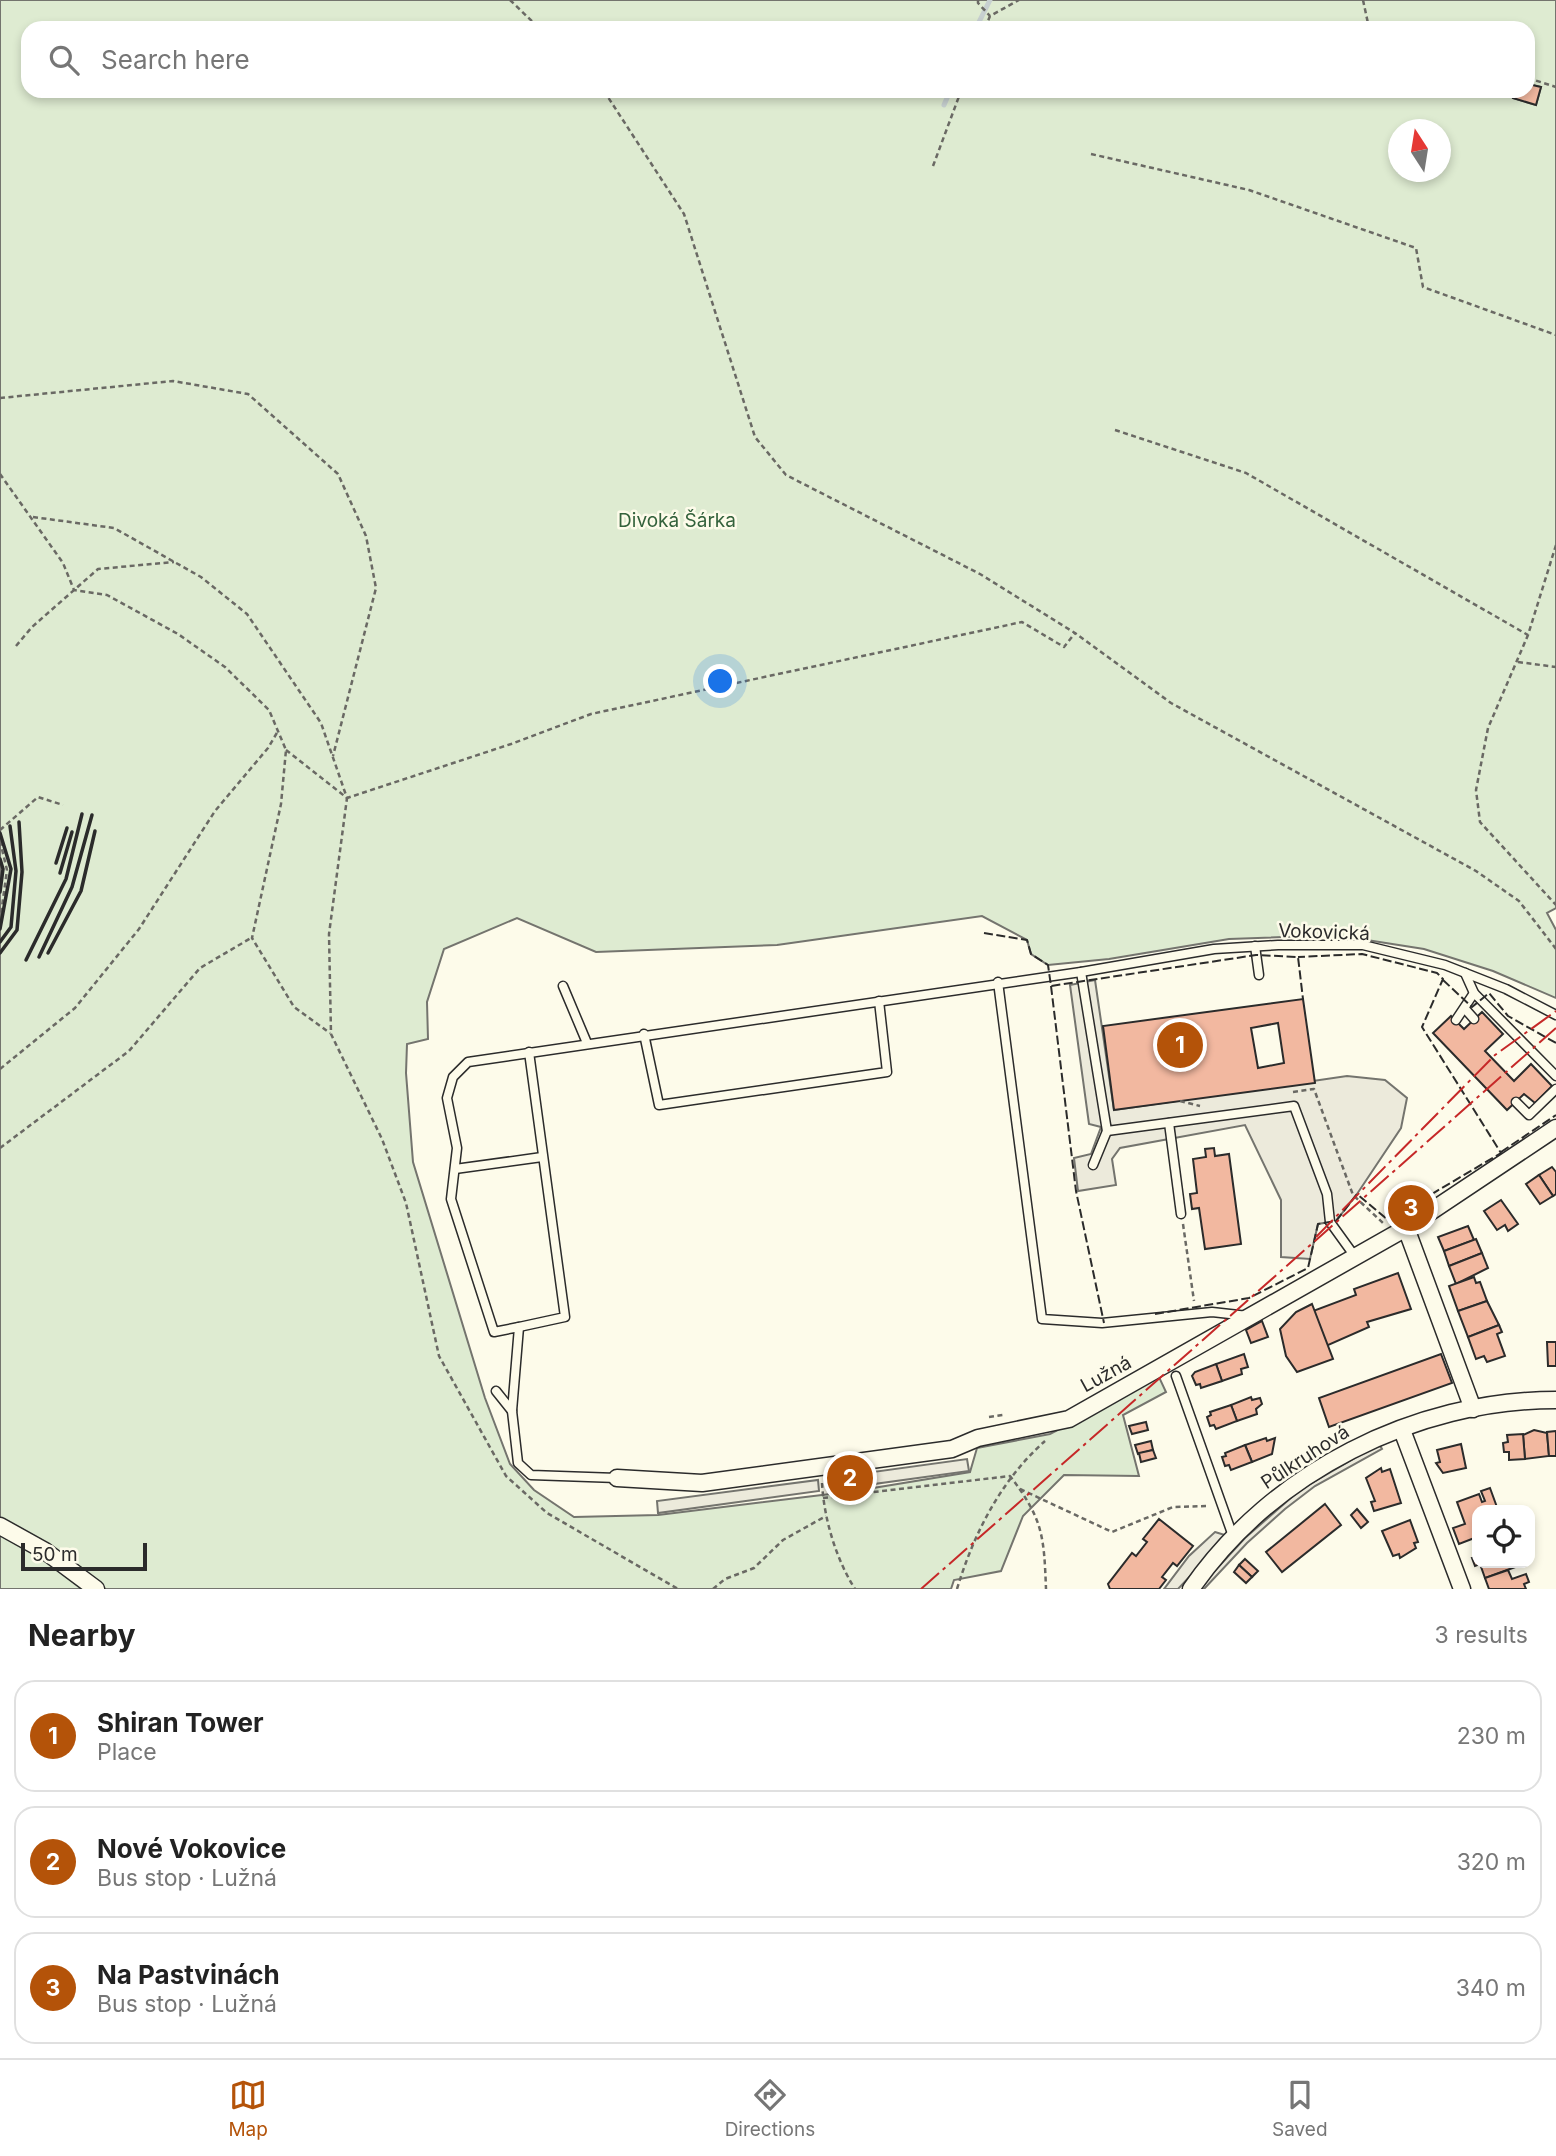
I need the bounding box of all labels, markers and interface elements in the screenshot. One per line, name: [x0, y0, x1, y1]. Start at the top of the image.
search box: [21, 21, 1535, 98]
icon: search: [45, 41, 83, 79]
text: Search here: [101, 44, 250, 75]
north arrow: [1388, 119, 1451, 182]
park label: Divoká Šárka: [618, 509, 736, 532]
your location: [703, 664, 737, 698]
street label: Vokovická: [1278, 919, 1370, 945]
pin: 1: [1157, 1019, 1203, 1071]
pin: 3: [1388, 1182, 1434, 1234]
street label: Lužná: [1077, 1351, 1135, 1397]
street label: Půlkruhová: [1257, 1420, 1353, 1494]
pin: 2: [827, 1452, 873, 1504]
map controls: [1472, 1505, 1535, 1568]
button: locate: [1472, 1505, 1535, 1568]
scale bar: [21, 1540, 147, 1572]
text: 50 m: [32, 1543, 78, 1566]
text: Nearby: [28, 1617, 136, 1653]
text: 3 results: [1435, 1621, 1528, 1649]
text: Shiran Tower: [97, 1707, 264, 1738]
text: 1: [48, 1722, 58, 1750]
text: 230 m: [1457, 1722, 1526, 1750]
text: Place: [97, 1738, 157, 1766]
text: Nové Vokovice: [97, 1833, 286, 1864]
text: 2: [46, 1848, 60, 1876]
text: 320 m: [1457, 1848, 1526, 1876]
text: Bus stop · Lužná: [97, 1864, 277, 1892]
text: Na Pastvinách: [97, 1959, 280, 1990]
text: 3: [46, 1974, 60, 2002]
text: 340 m: [1456, 1974, 1526, 2002]
text: Bus stop · Lužná: [97, 1990, 277, 2018]
tab: Map: [228, 2076, 268, 2141]
tab: Directions: [725, 2076, 815, 2141]
tab: Saved: [1272, 2076, 1328, 2141]

